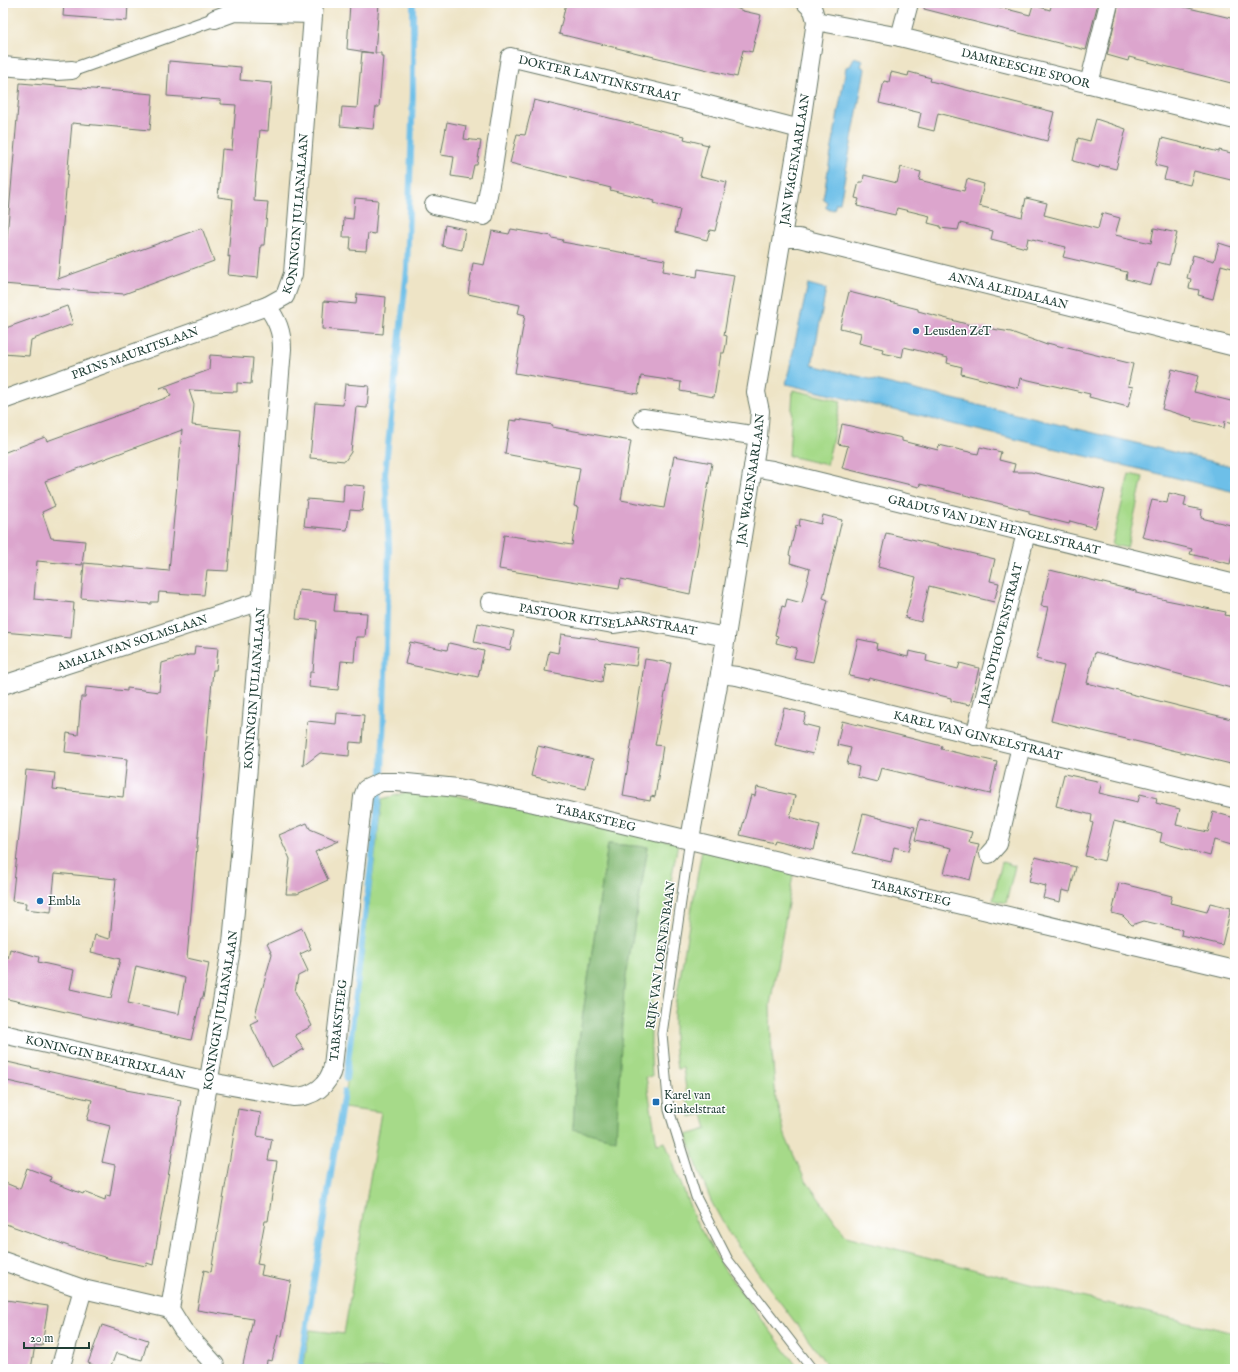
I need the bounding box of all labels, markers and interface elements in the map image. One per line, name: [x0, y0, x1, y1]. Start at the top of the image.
street label: DAMREESCHE SPOOR: [960, 45, 1093, 92]
street label: DOKTER LANTINKSTRAAT: [517, 52, 682, 105]
street label: JAN WAGENAARLAAN: [776, 92, 813, 228]
street label: KONINGIN JULIANALAAN: [279, 132, 311, 296]
street label: ANNA ALEIDALAAN: [946, 268, 1070, 313]
street label: PRINS MAURITSLAAN: [69, 323, 201, 383]
place label: Leusden ZeT: [924, 324, 992, 339]
marker: Leusden ZeT: [911, 326, 921, 336]
street label: JAN WAGENAARLAAN: [733, 412, 767, 548]
street label: GRADUS VAN DEN HENGELSTRAAT: [886, 491, 1102, 558]
street label: JAN POTHOVENSTRAAT: [975, 561, 1026, 709]
street label: PASTOOR KITSELAARSTRAAT: [518, 600, 699, 639]
street label: KONINGIN JULIANALAAN: [240, 606, 268, 770]
street label: AMALIA VAN SOLMSLAAN: [54, 611, 210, 675]
street label: KAREL VAN GINKELSTRAAT: [892, 707, 1064, 764]
street label: TABAKSTEEG: [554, 801, 638, 835]
street label: TABAKSTEEG: [869, 876, 953, 910]
street label: RIJK VAN LOENENBAAN: [643, 880, 680, 1030]
place label: Embla: [48, 894, 81, 909]
marker: Embla: [35, 896, 45, 906]
street label: KONINGIN JULIANALAAN: [200, 929, 241, 1092]
street label: TABAKSTEEG: [326, 978, 350, 1062]
street label: KONINGIN BEATRIXLAAN: [24, 1032, 187, 1083]
place label: Karel van Ginkelstraat: [664, 1088, 726, 1117]
marker: Karel van Ginkelstraat: [651, 1097, 661, 1107]
scale bar: [24, 1324, 89, 1350]
text: 20 m: [30, 1331, 53, 1346]

